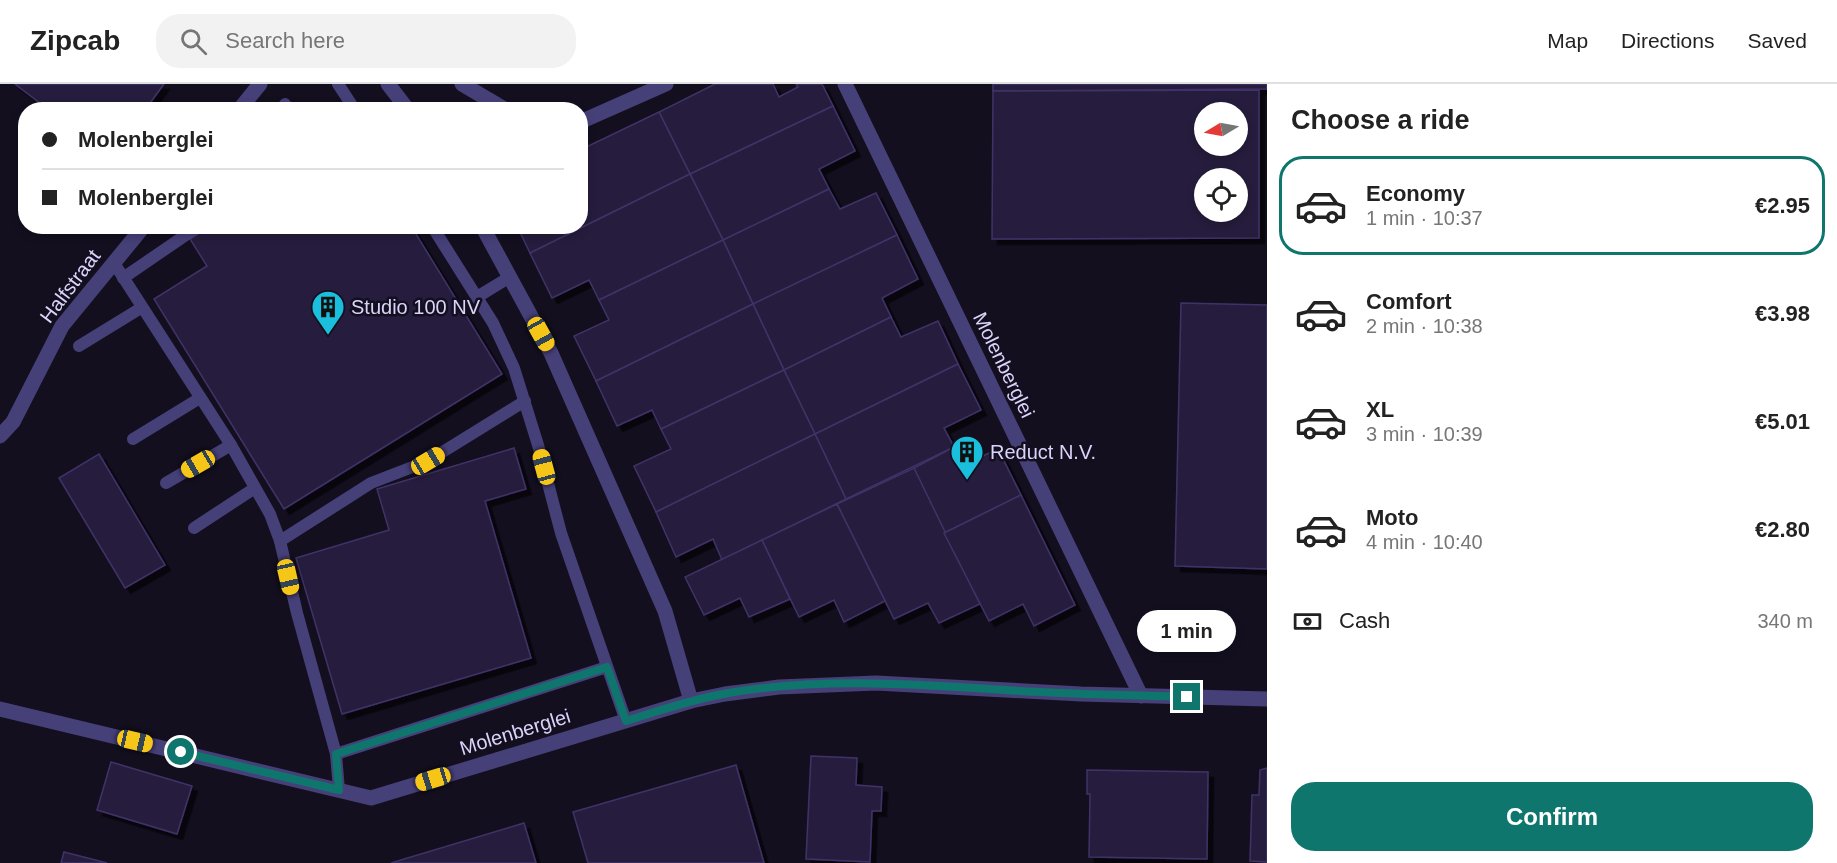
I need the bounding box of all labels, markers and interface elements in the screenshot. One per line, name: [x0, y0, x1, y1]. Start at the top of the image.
search box: [156, 14, 576, 68]
text: Zipcab: [30, 25, 120, 56]
icon: search: [177, 25, 210, 58]
text: Search here: [225, 28, 345, 53]
text: Map: [1547, 29, 1588, 52]
text: Directions: [1621, 29, 1714, 52]
text: Saved: [1747, 29, 1807, 52]
north arrow: [1194, 102, 1248, 156]
map controls: [1194, 102, 1248, 222]
text: Choose a ride: [1291, 105, 1470, 135]
text: Molenberglei: [78, 127, 214, 152]
button: locate: [1194, 168, 1248, 222]
icon: car: [1294, 179, 1348, 233]
text: Economy: [1366, 181, 1465, 206]
text: Molenberglei: [78, 185, 214, 210]
text: €2.95: [1755, 193, 1810, 218]
text: 1 min · 10:37: [1366, 207, 1483, 229]
street label: Halfstraat: [35, 245, 105, 327]
icon: car: [1294, 287, 1348, 341]
building icon: Studio 100 NV: [310, 289, 346, 336]
text: Comfort: [1366, 289, 1452, 314]
place label: Studio 100 NV: [351, 296, 481, 318]
text: €3.98: [1755, 301, 1810, 326]
street label: Molenberglei: [969, 309, 1039, 421]
car: [524, 314, 558, 354]
text: 2 min · 10:38: [1366, 315, 1483, 337]
icon: car: [1294, 395, 1348, 449]
text: XL: [1366, 397, 1394, 422]
text: €5.01: [1755, 409, 1810, 434]
text: 3 min · 10:39: [1366, 423, 1483, 445]
building icon: Reduct N.V.: [949, 434, 985, 481]
place label: Reduct N.V.: [990, 441, 1096, 463]
car: [408, 444, 448, 478]
car: [178, 447, 218, 481]
car: [531, 447, 557, 487]
icon: car: [1294, 503, 1348, 557]
text: Moto: [1366, 505, 1419, 530]
text: €2.80: [1755, 517, 1810, 542]
text: 4 min · 10:40: [1366, 531, 1483, 553]
car: [275, 557, 301, 597]
icon: cash: [1291, 605, 1324, 638]
text: Cash: [1339, 608, 1390, 633]
callout: 1 min: [1138, 610, 1236, 652]
text: 340 m: [1757, 610, 1813, 632]
text: 1 min: [1160, 620, 1213, 642]
route end: [1173, 683, 1200, 710]
street label: Molenberglei: [457, 705, 573, 759]
car: [115, 728, 155, 754]
route start: [167, 738, 194, 765]
car: [413, 765, 453, 793]
button: Confirm: [1291, 782, 1813, 851]

